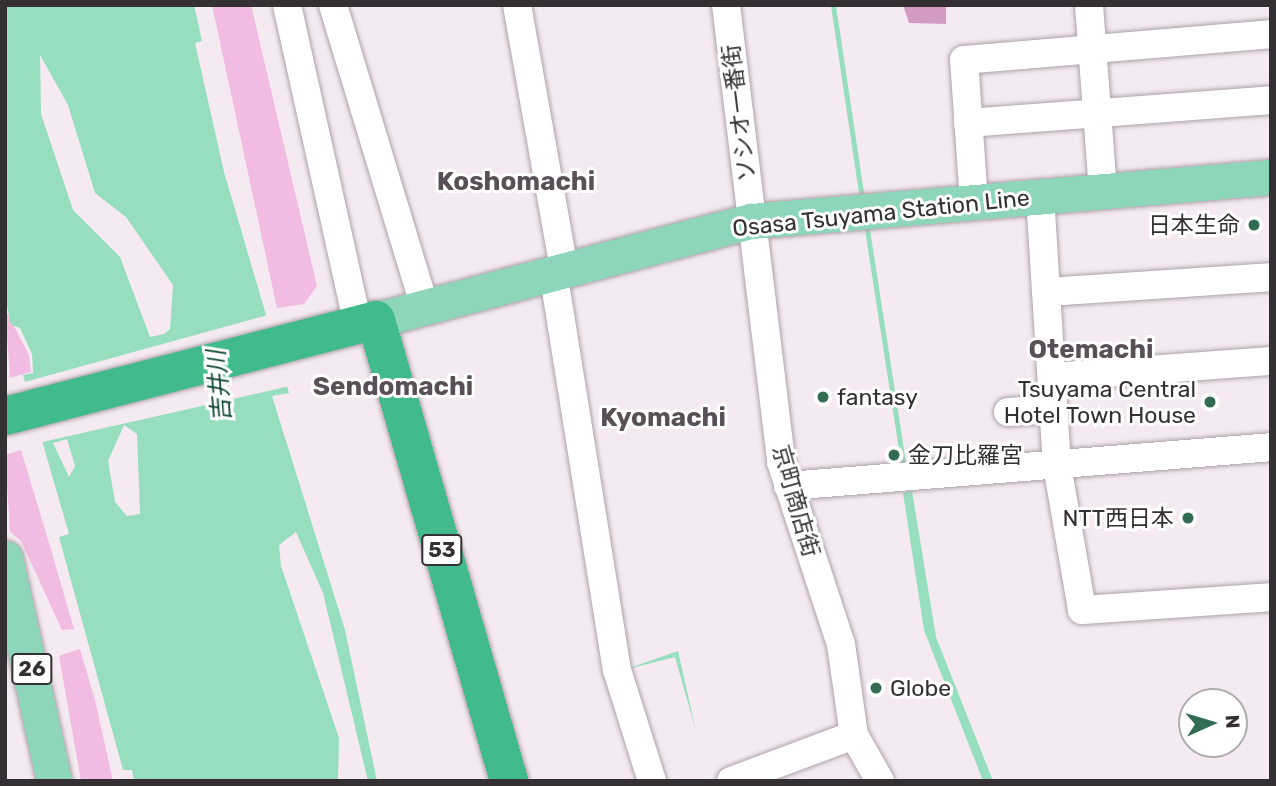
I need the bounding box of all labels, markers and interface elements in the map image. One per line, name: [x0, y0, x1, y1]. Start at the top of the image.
street label: ソシオ一番街: [717, 43, 761, 183]
district label: Koshomachi: [437, 166, 595, 198]
street label: Osasa Tsuyama Station Line: [731, 184, 1031, 242]
place label: 日本生命: [1148, 211, 1240, 239]
marker: 日本生命: [1246, 217, 1262, 233]
district label: Otemachi: [1029, 334, 1153, 366]
water label: 吉井川: [203, 349, 237, 423]
district label: Sendomachi: [313, 371, 473, 403]
place label: Tsuyama Central Hotel Town House: [1003, 375, 1196, 429]
place label: fantasy: [837, 383, 918, 411]
marker: fantasy: [815, 389, 831, 405]
marker: Tsuyama Central Hotel Town House: [1202, 394, 1218, 410]
district label: Kyomachi: [600, 402, 726, 434]
place label: 金刀比羅宮: [908, 441, 1023, 469]
street label: 京町商店街: [767, 442, 825, 560]
marker: 金刀比羅宮: [886, 447, 902, 463]
place label: NTT西日本: [1062, 504, 1174, 532]
marker: NTT西日本: [1180, 510, 1196, 526]
road number: 53: [421, 532, 463, 568]
road number: 26: [11, 652, 53, 686]
place label: Globe: [890, 674, 951, 702]
marker: Globe: [868, 680, 884, 696]
north arrow: [1178, 688, 1248, 758]
text: N: [1221, 714, 1244, 729]

